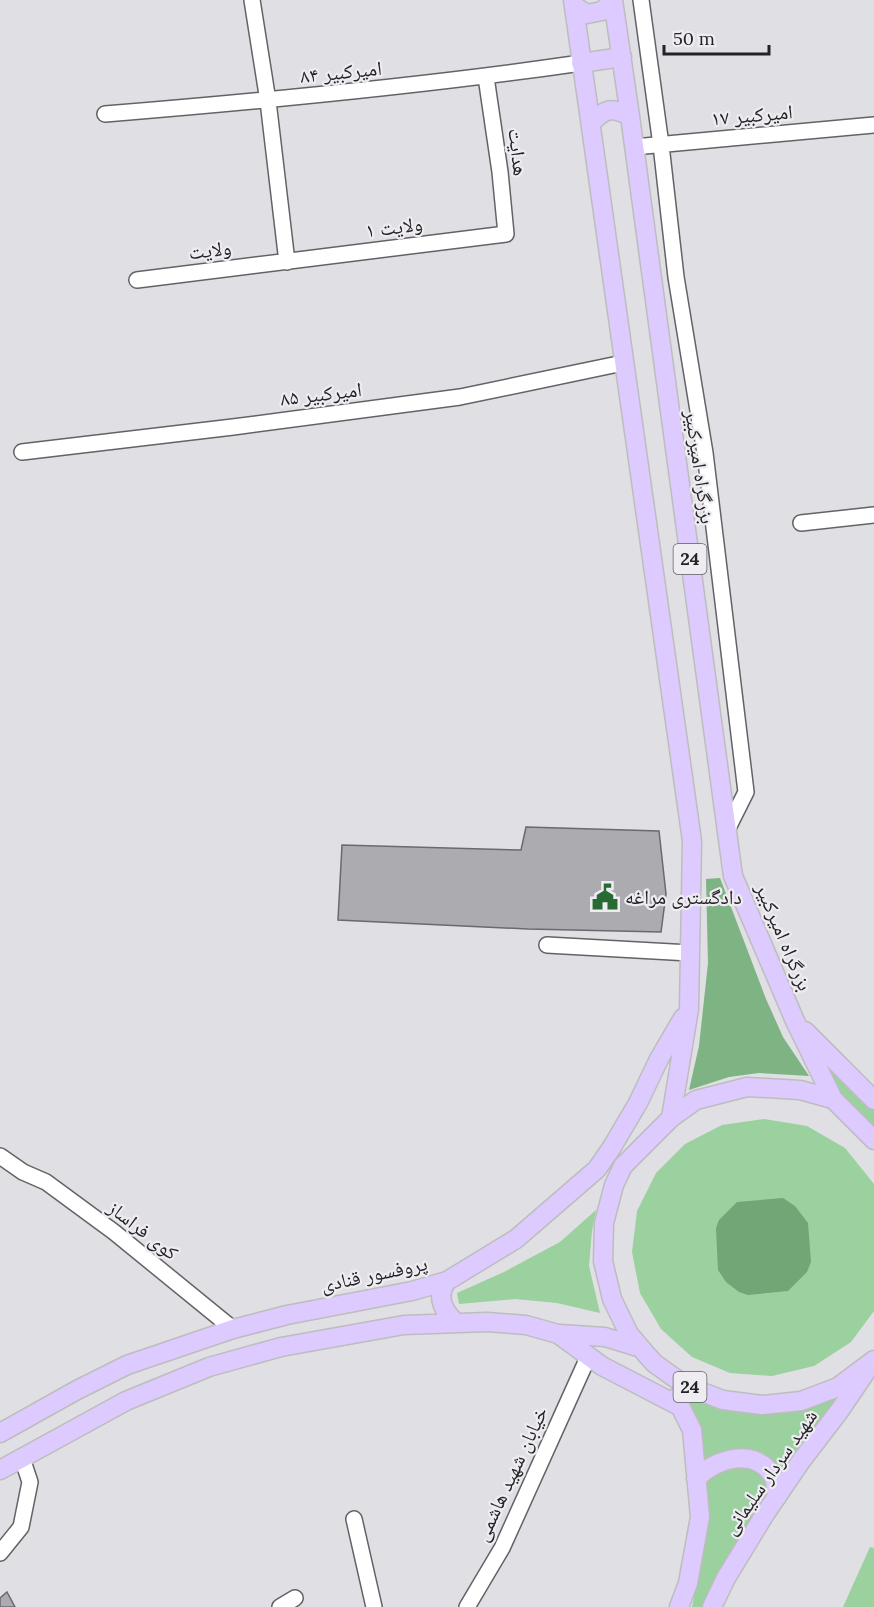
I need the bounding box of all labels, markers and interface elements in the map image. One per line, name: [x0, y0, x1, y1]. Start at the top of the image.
scale bar: [664, 18, 769, 56]
text: 50 m: [673, 27, 715, 50]
street label: امیرکبیر ۸۴: [299, 55, 383, 88]
street label: امیرکبیر ۱۷: [710, 98, 794, 131]
street label: هدایت: [503, 127, 534, 177]
street label: ولایت ۱: [364, 211, 424, 242]
street label: ولایت: [187, 234, 233, 265]
street label: امیرکبیر ۸۵: [279, 376, 363, 411]
street label: بزرگراه امیرکبیر: [680, 408, 721, 525]
road number: 24: [674, 544, 706, 574]
street label: بزرگراه امیرکبیر: [750, 878, 818, 994]
public building icon: دادگستری مراغه: [590, 882, 620, 912]
place label: دادگستری مراغه: [625, 884, 742, 909]
street label: کوی فراساز: [102, 1194, 183, 1265]
street label: پروفسور قنادی: [318, 1250, 430, 1297]
road number: 24: [674, 1372, 706, 1402]
street label: خیابان شهید هاشمی: [468, 1402, 553, 1545]
street label: شهید سردار سلیمانی: [717, 1404, 822, 1539]

